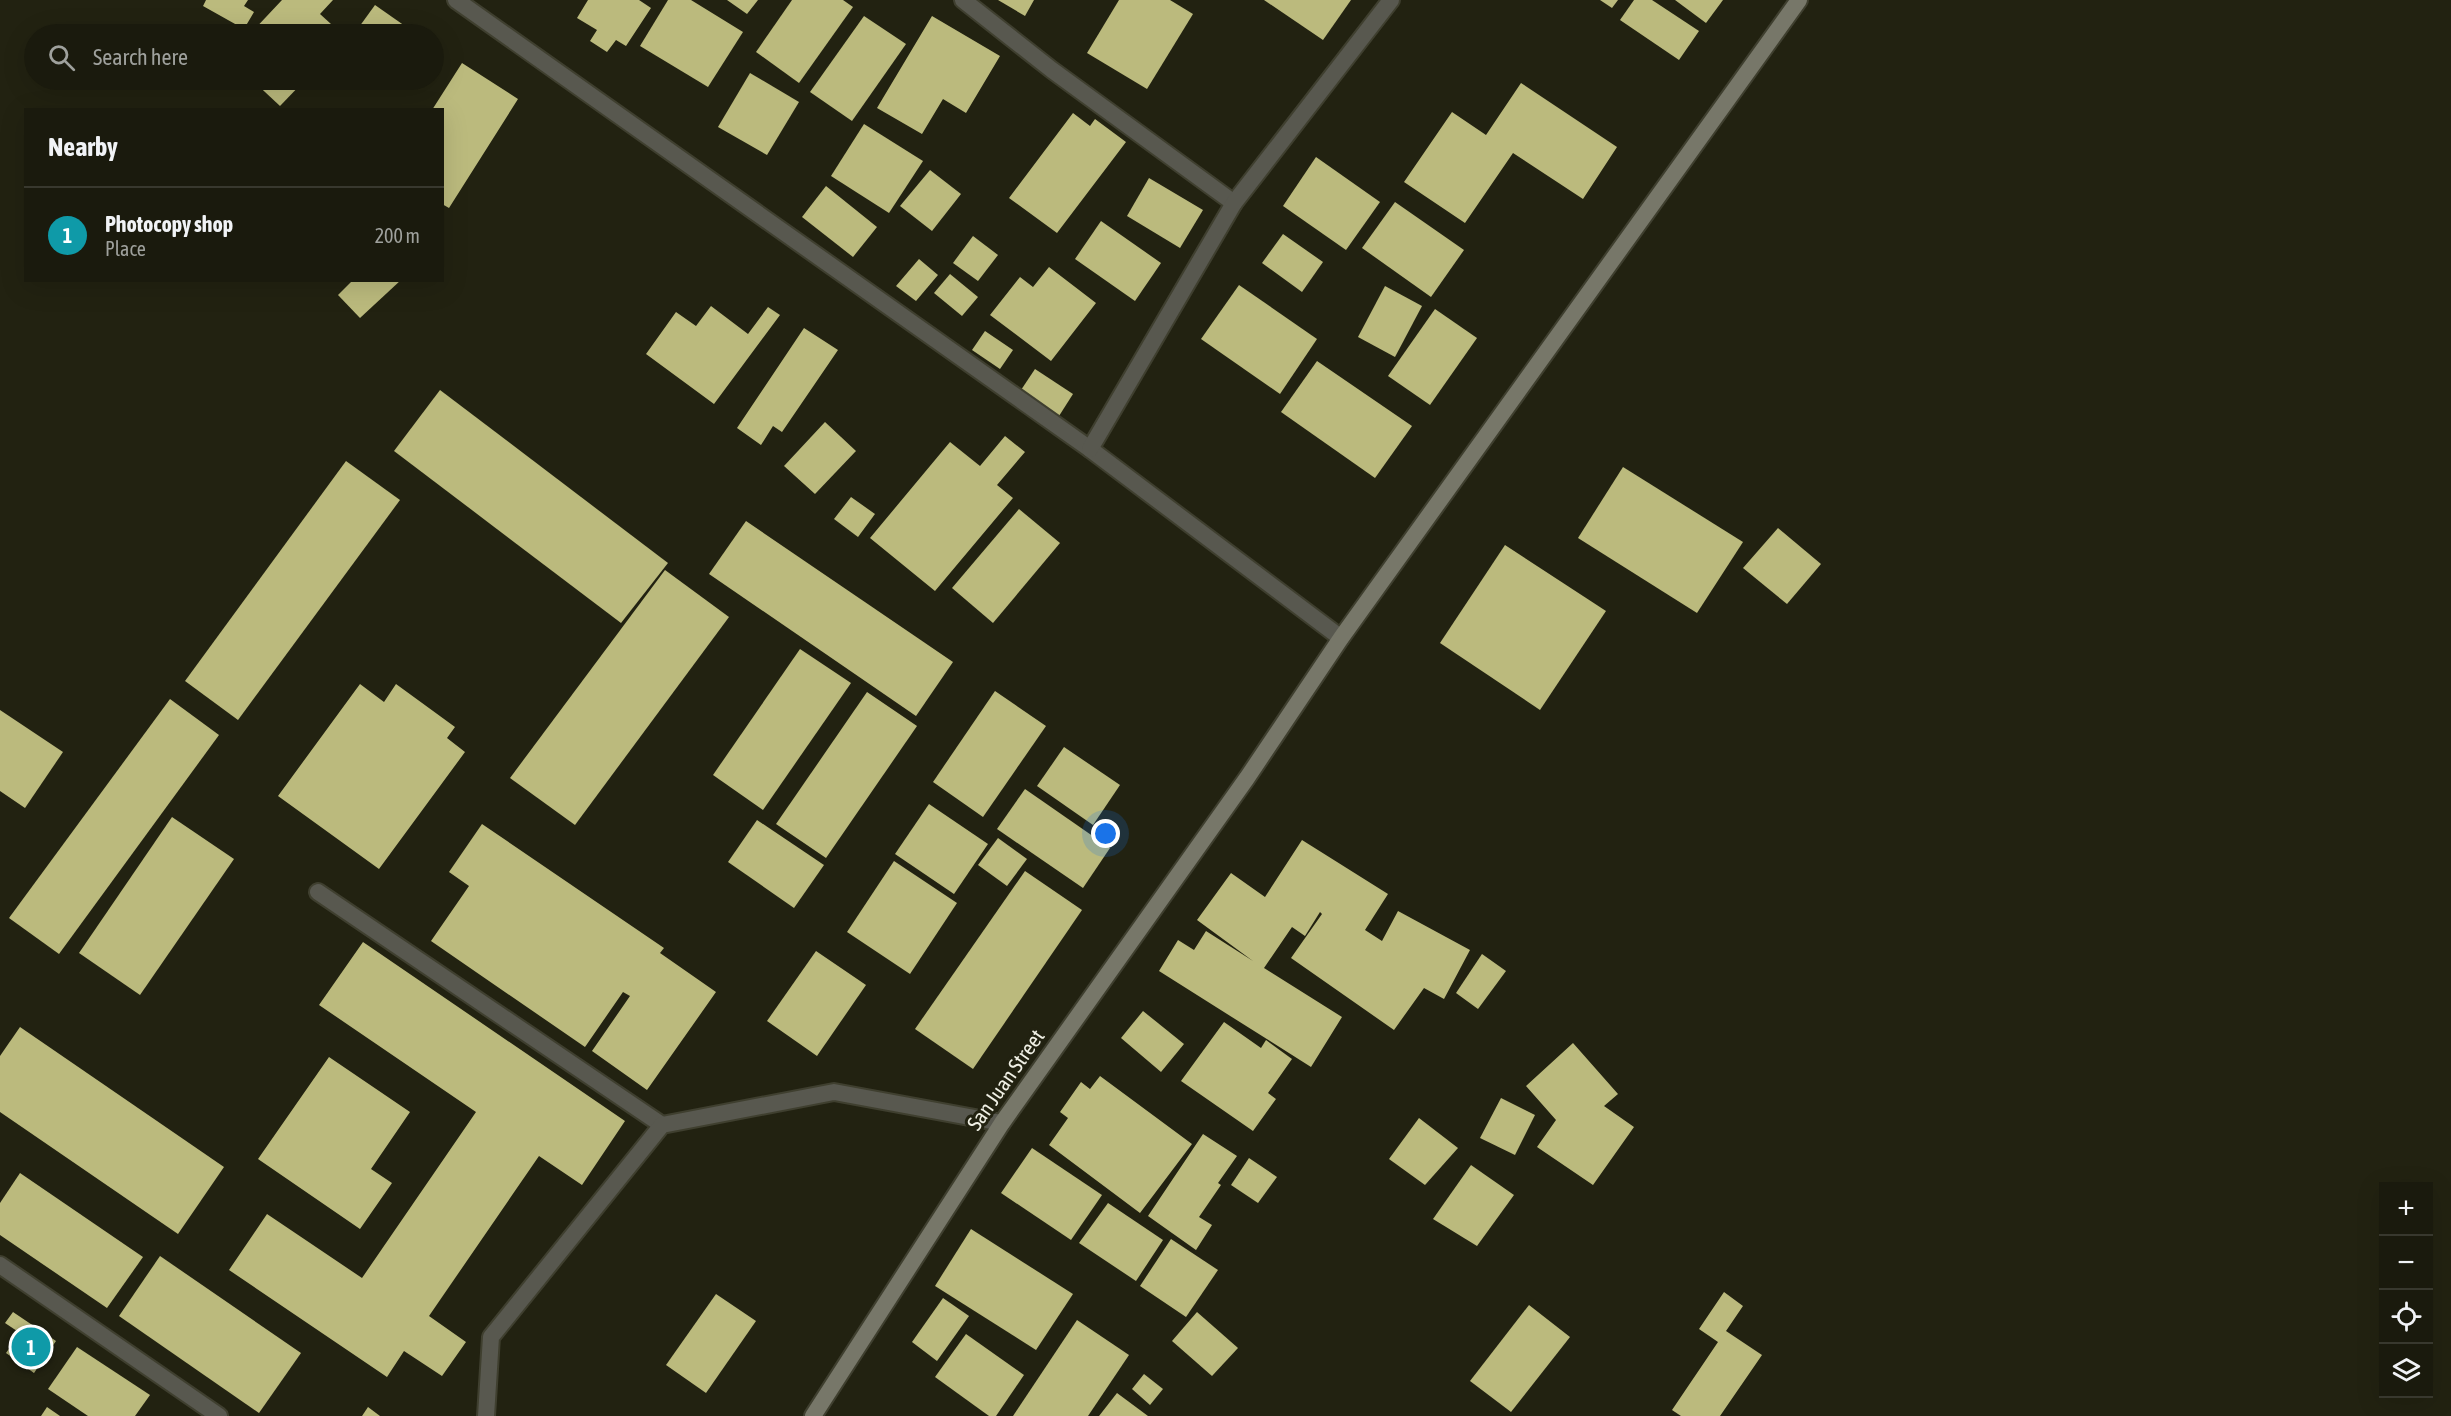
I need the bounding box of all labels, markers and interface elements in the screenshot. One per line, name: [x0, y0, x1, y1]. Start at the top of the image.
search box: [24, 24, 444, 90]
icon: search: [45, 41, 78, 74]
text: Search here: [93, 44, 188, 70]
text: Nearby: [48, 132, 118, 162]
text: Photocopy shop: [105, 211, 233, 237]
text: 1: [63, 224, 72, 247]
text: 200 m: [375, 224, 420, 247]
text: Place: [105, 237, 146, 260]
your location: [1091, 819, 1120, 848]
street label: San Juan Street: [962, 1024, 1049, 1134]
map controls: [2379, 1182, 2433, 1398]
button: +: [2379, 1182, 2433, 1236]
button: −: [2379, 1236, 2433, 1290]
button: locate: [2379, 1290, 2433, 1344]
pin: 1: [12, 1324, 51, 1370]
button: layers: [2379, 1344, 2433, 1398]

